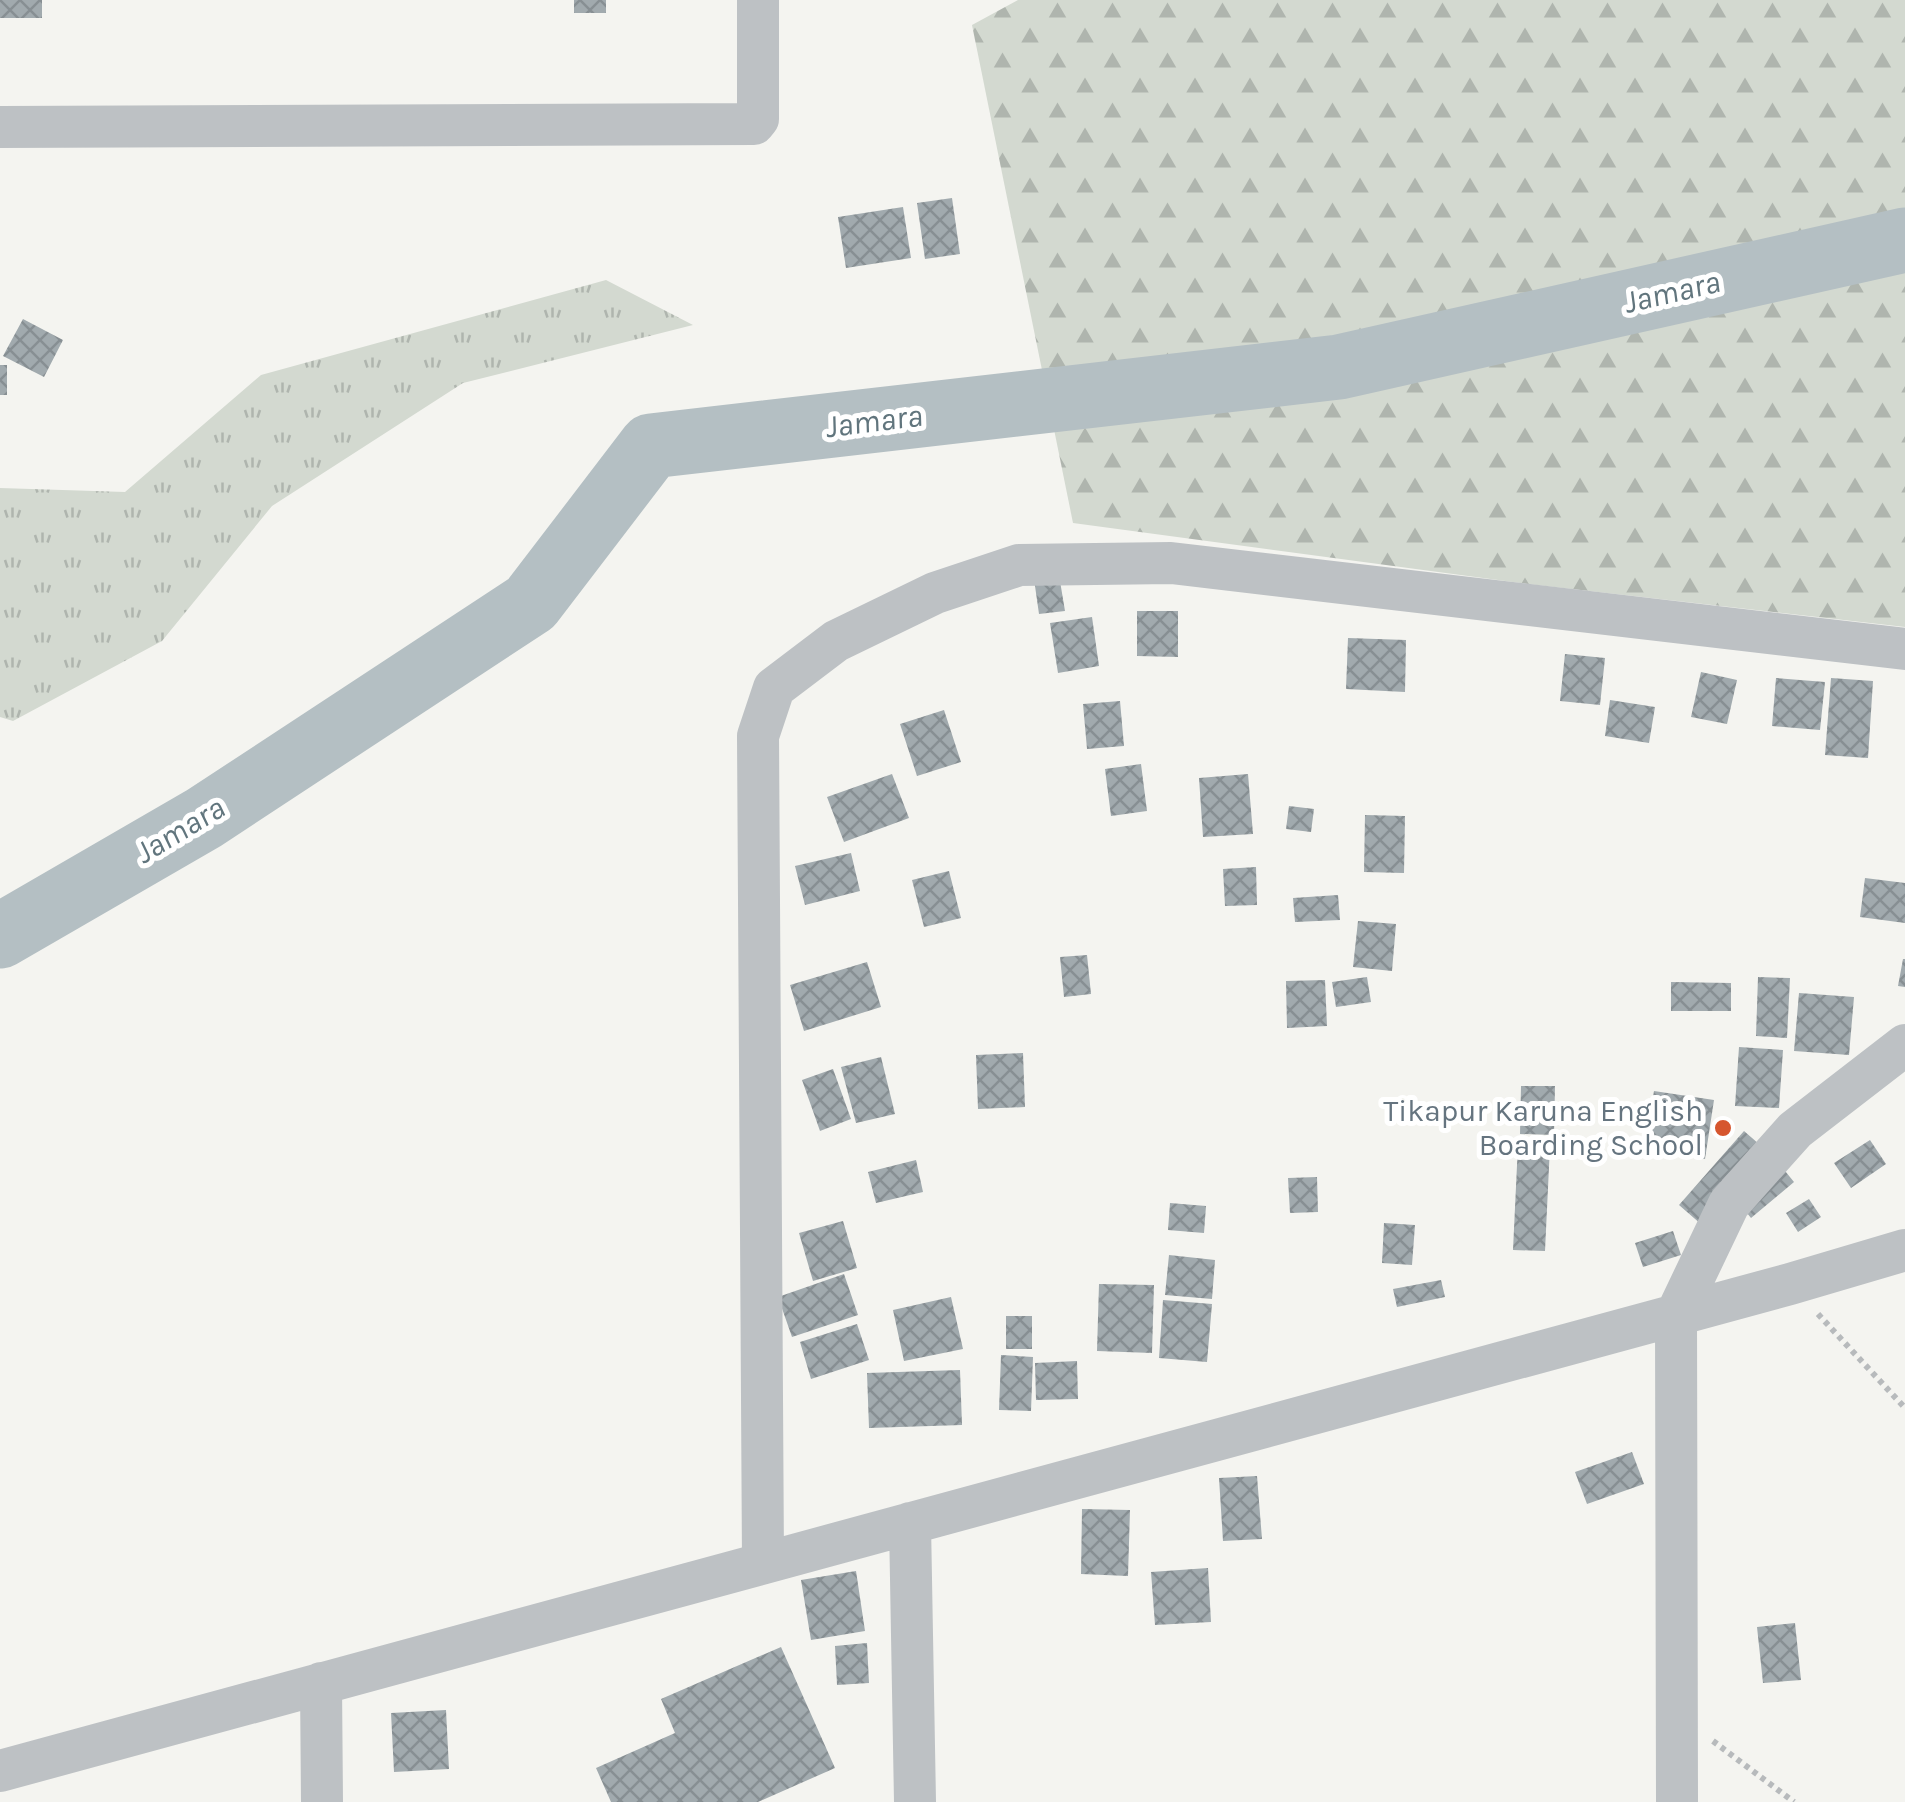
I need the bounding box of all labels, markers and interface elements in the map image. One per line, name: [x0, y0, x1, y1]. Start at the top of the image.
water label: Jamara: [1620, 263, 1724, 321]
water label: Jamara: [823, 397, 925, 445]
water label: Jamara: [129, 789, 231, 871]
place label: Tikapur Karuna English Boarding School: [1383, 1093, 1703, 1163]
marker: Tikapur Karuna English Boarding School: [1712, 1117, 1734, 1139]

